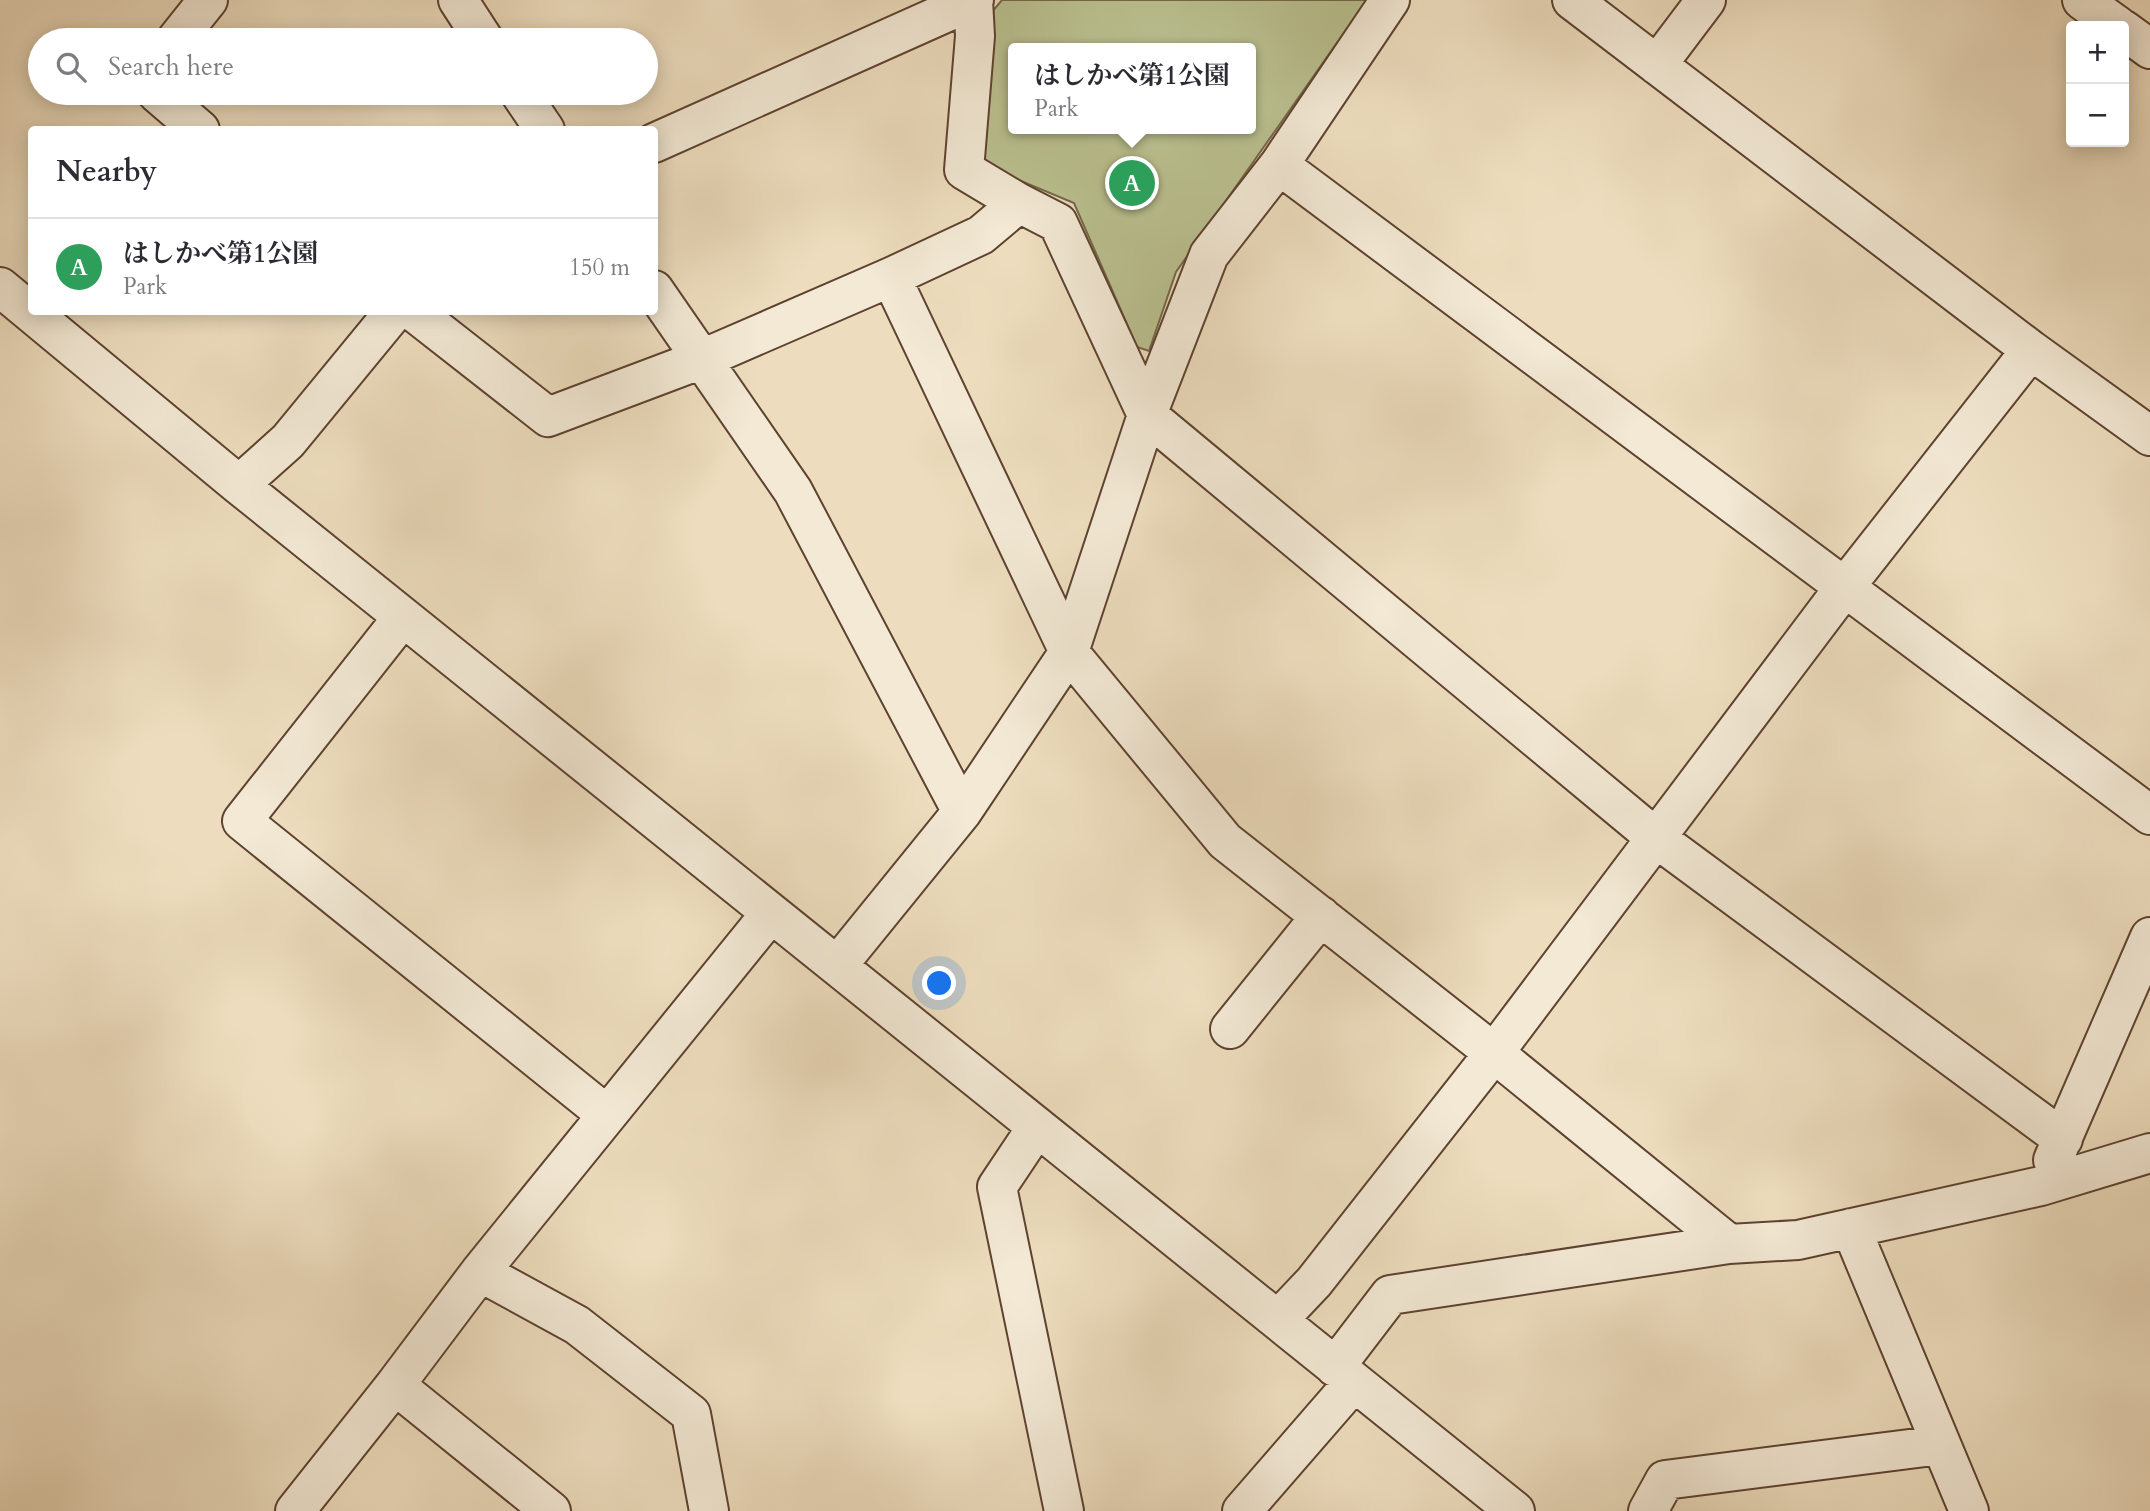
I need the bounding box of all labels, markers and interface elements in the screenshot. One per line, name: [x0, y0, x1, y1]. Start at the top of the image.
map controls: [2066, 21, 2129, 147]
button: +: [2066, 21, 2129, 84]
search box: [28, 28, 658, 105]
popup: [1008, 43, 1256, 134]
icon: search: [52, 48, 90, 86]
text: Search here: [108, 49, 234, 84]
text: はしかべ第1公園: [1034, 58, 1230, 93]
button: −: [2066, 84, 2129, 147]
text: Park: [1034, 93, 1079, 124]
text: Nearby: [56, 151, 157, 192]
pin: A: [1109, 157, 1155, 209]
text: はしかべ第1公園: [123, 236, 318, 271]
text: A: [70, 252, 88, 283]
text: 150 m: [569, 252, 630, 283]
text: Park: [123, 271, 167, 302]
your location: [922, 966, 956, 1000]

